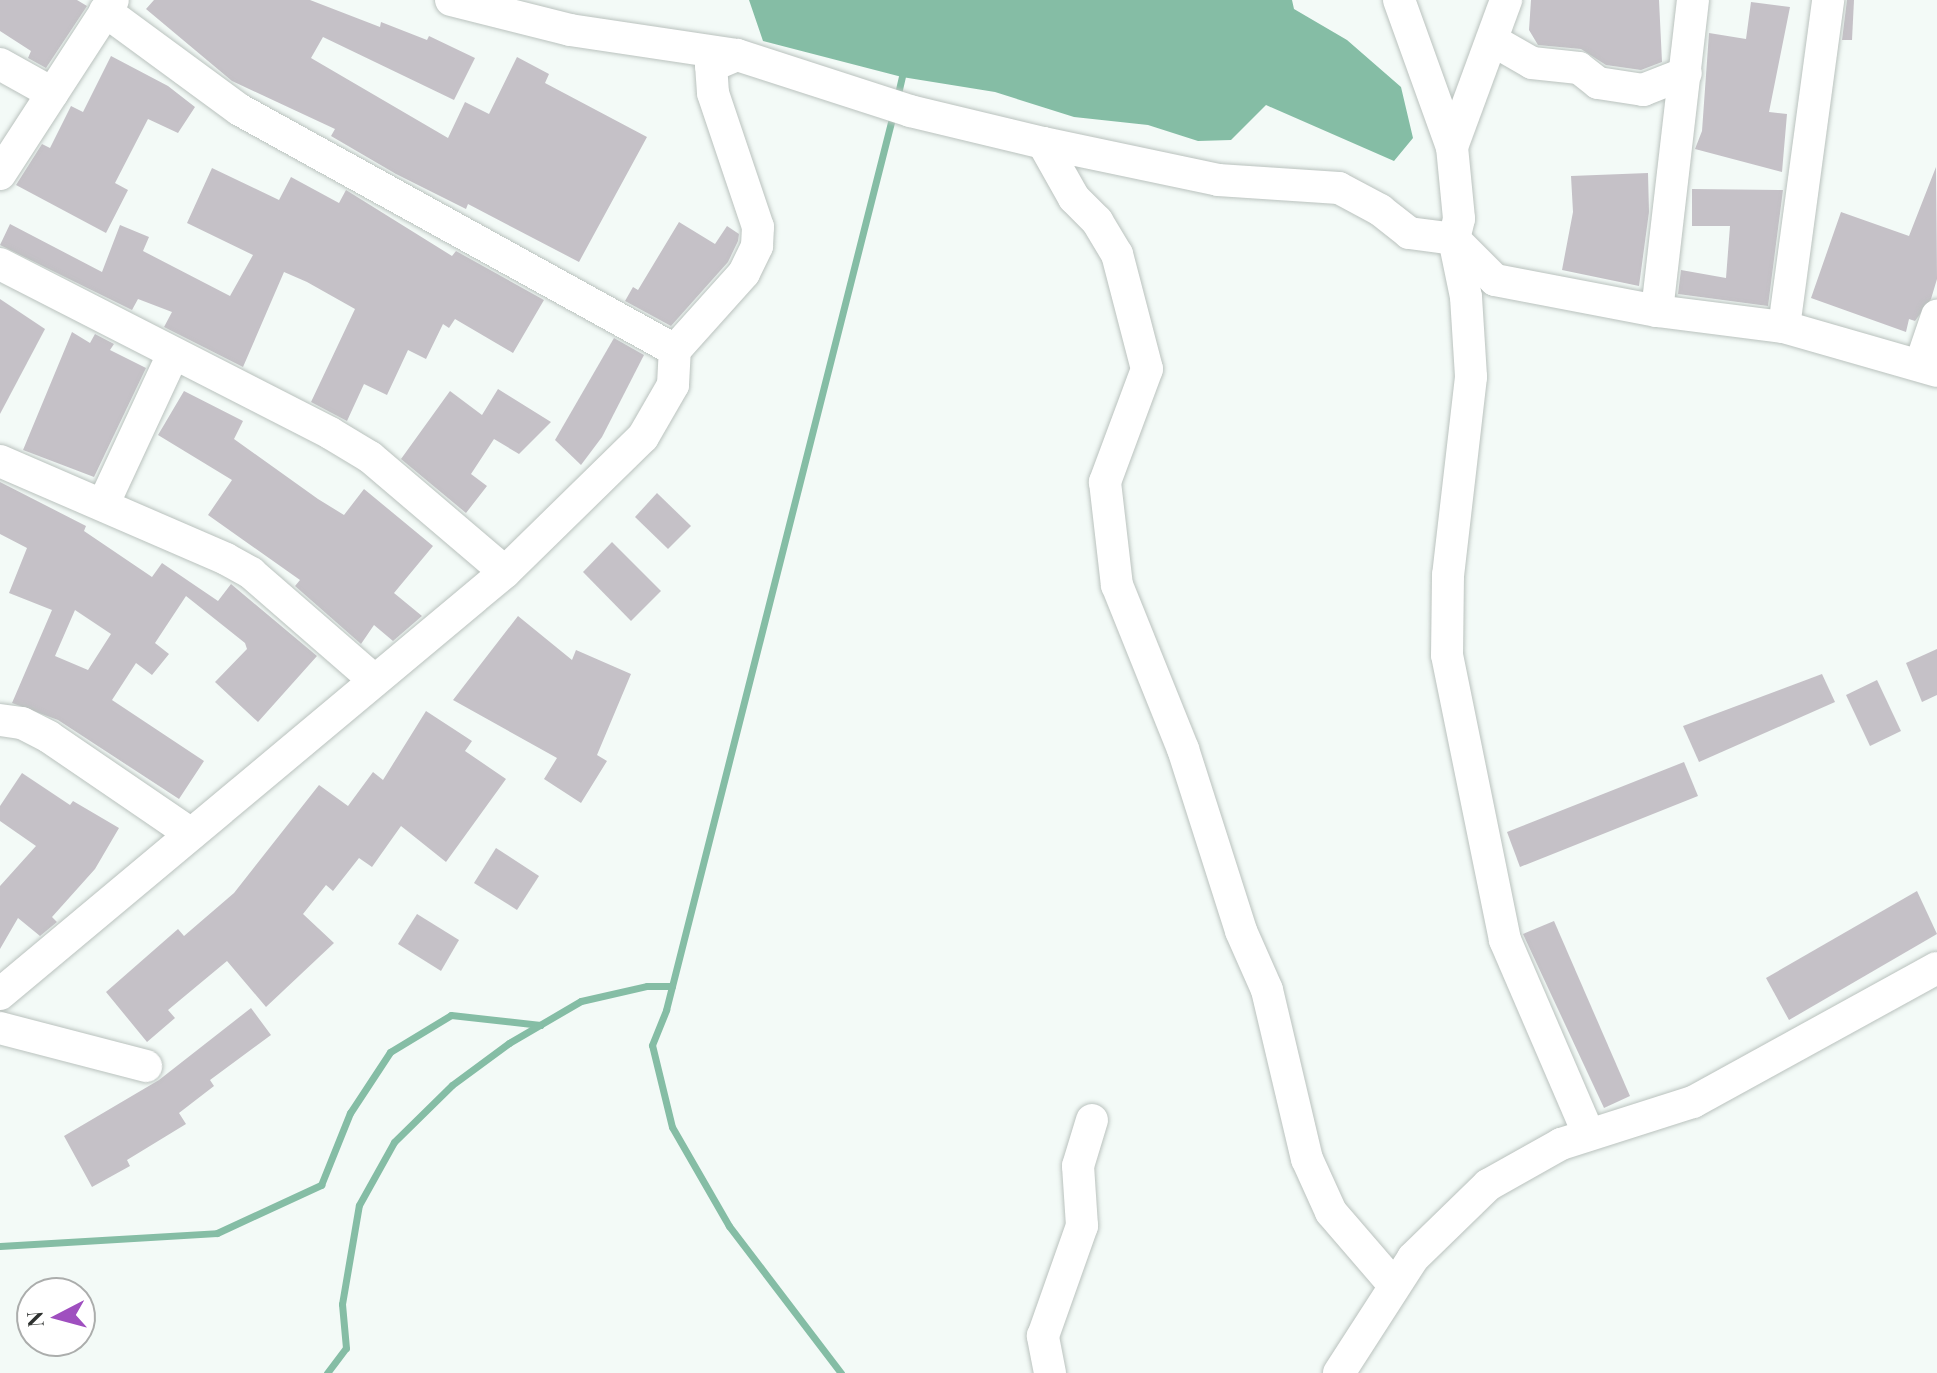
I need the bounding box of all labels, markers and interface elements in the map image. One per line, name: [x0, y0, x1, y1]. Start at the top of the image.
north arrow: [16, 1277, 96, 1357]
text: N: [18, 1310, 50, 1329]

